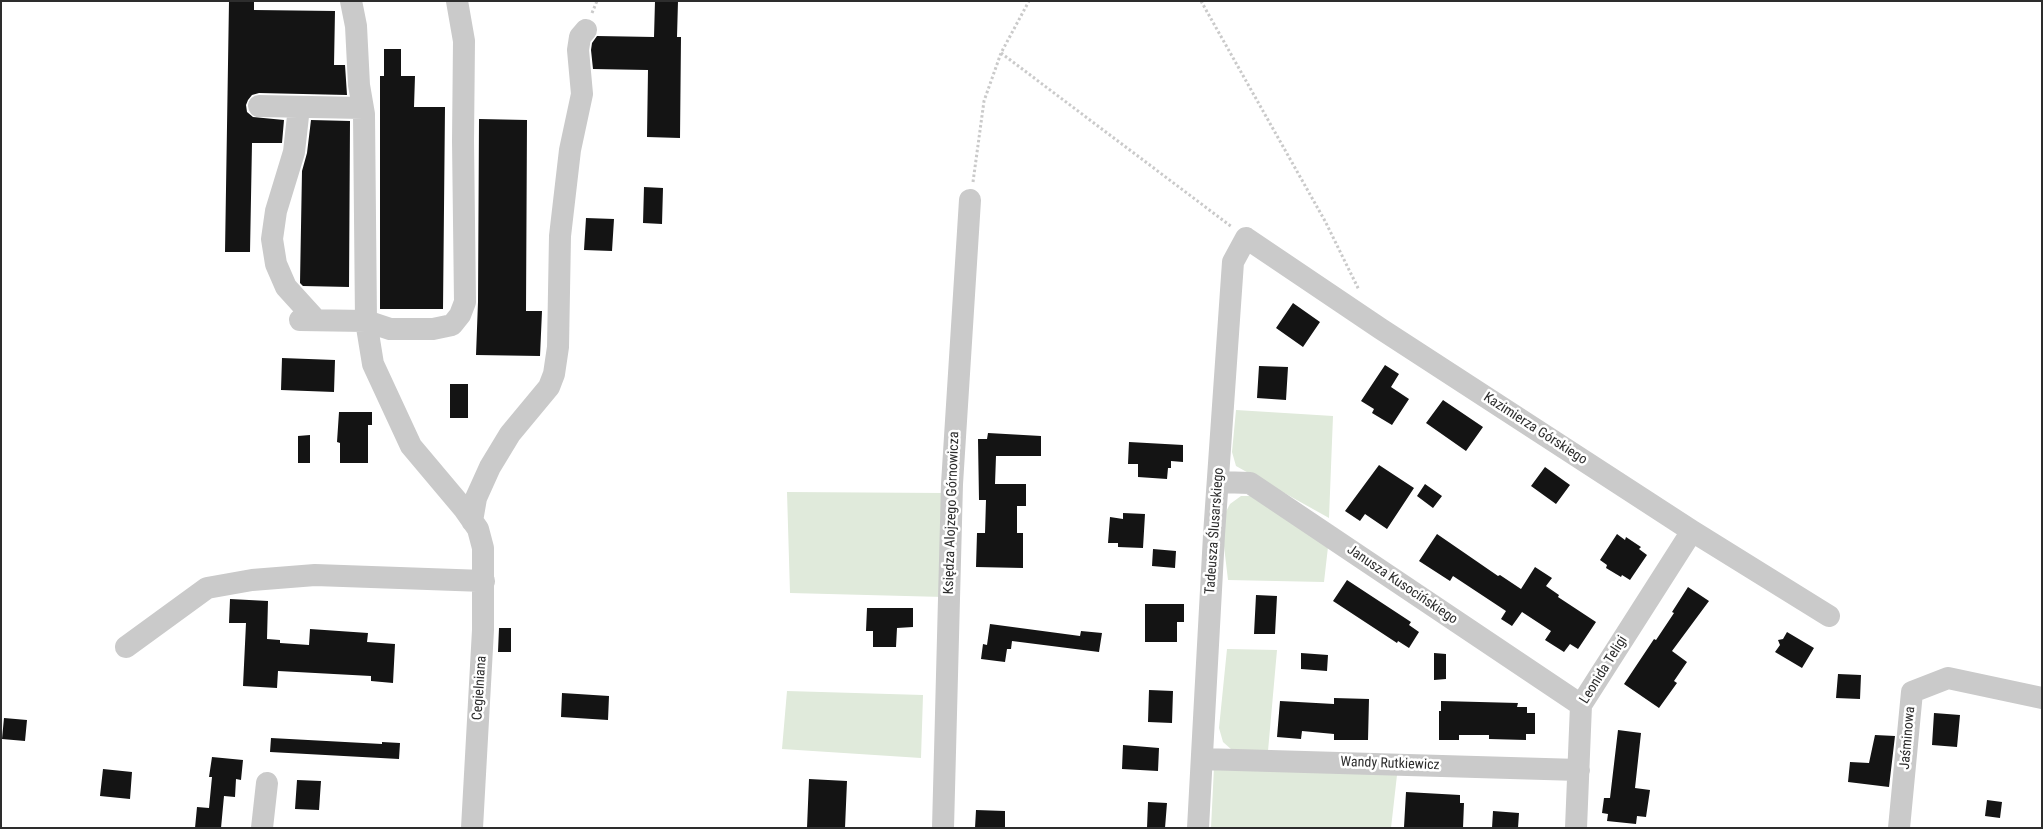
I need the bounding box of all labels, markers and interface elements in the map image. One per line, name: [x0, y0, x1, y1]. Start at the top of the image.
street label: Kazimierza Górskiego: [1480, 389, 1590, 469]
street label: Księdza Alojzego Górnowicza: [941, 431, 963, 595]
street label: Tadeusza Ślusarskiego: [1202, 467, 1228, 595]
street label: Janusza Kusocińskiego: [1343, 542, 1461, 628]
street label: Leonida Teligi: [1577, 633, 1631, 707]
street label: Cegielniana: [469, 655, 491, 721]
street label: Jaśminowa: [1897, 706, 1919, 770]
street label: Wandy Rutkiewicz: [1340, 754, 1440, 774]

